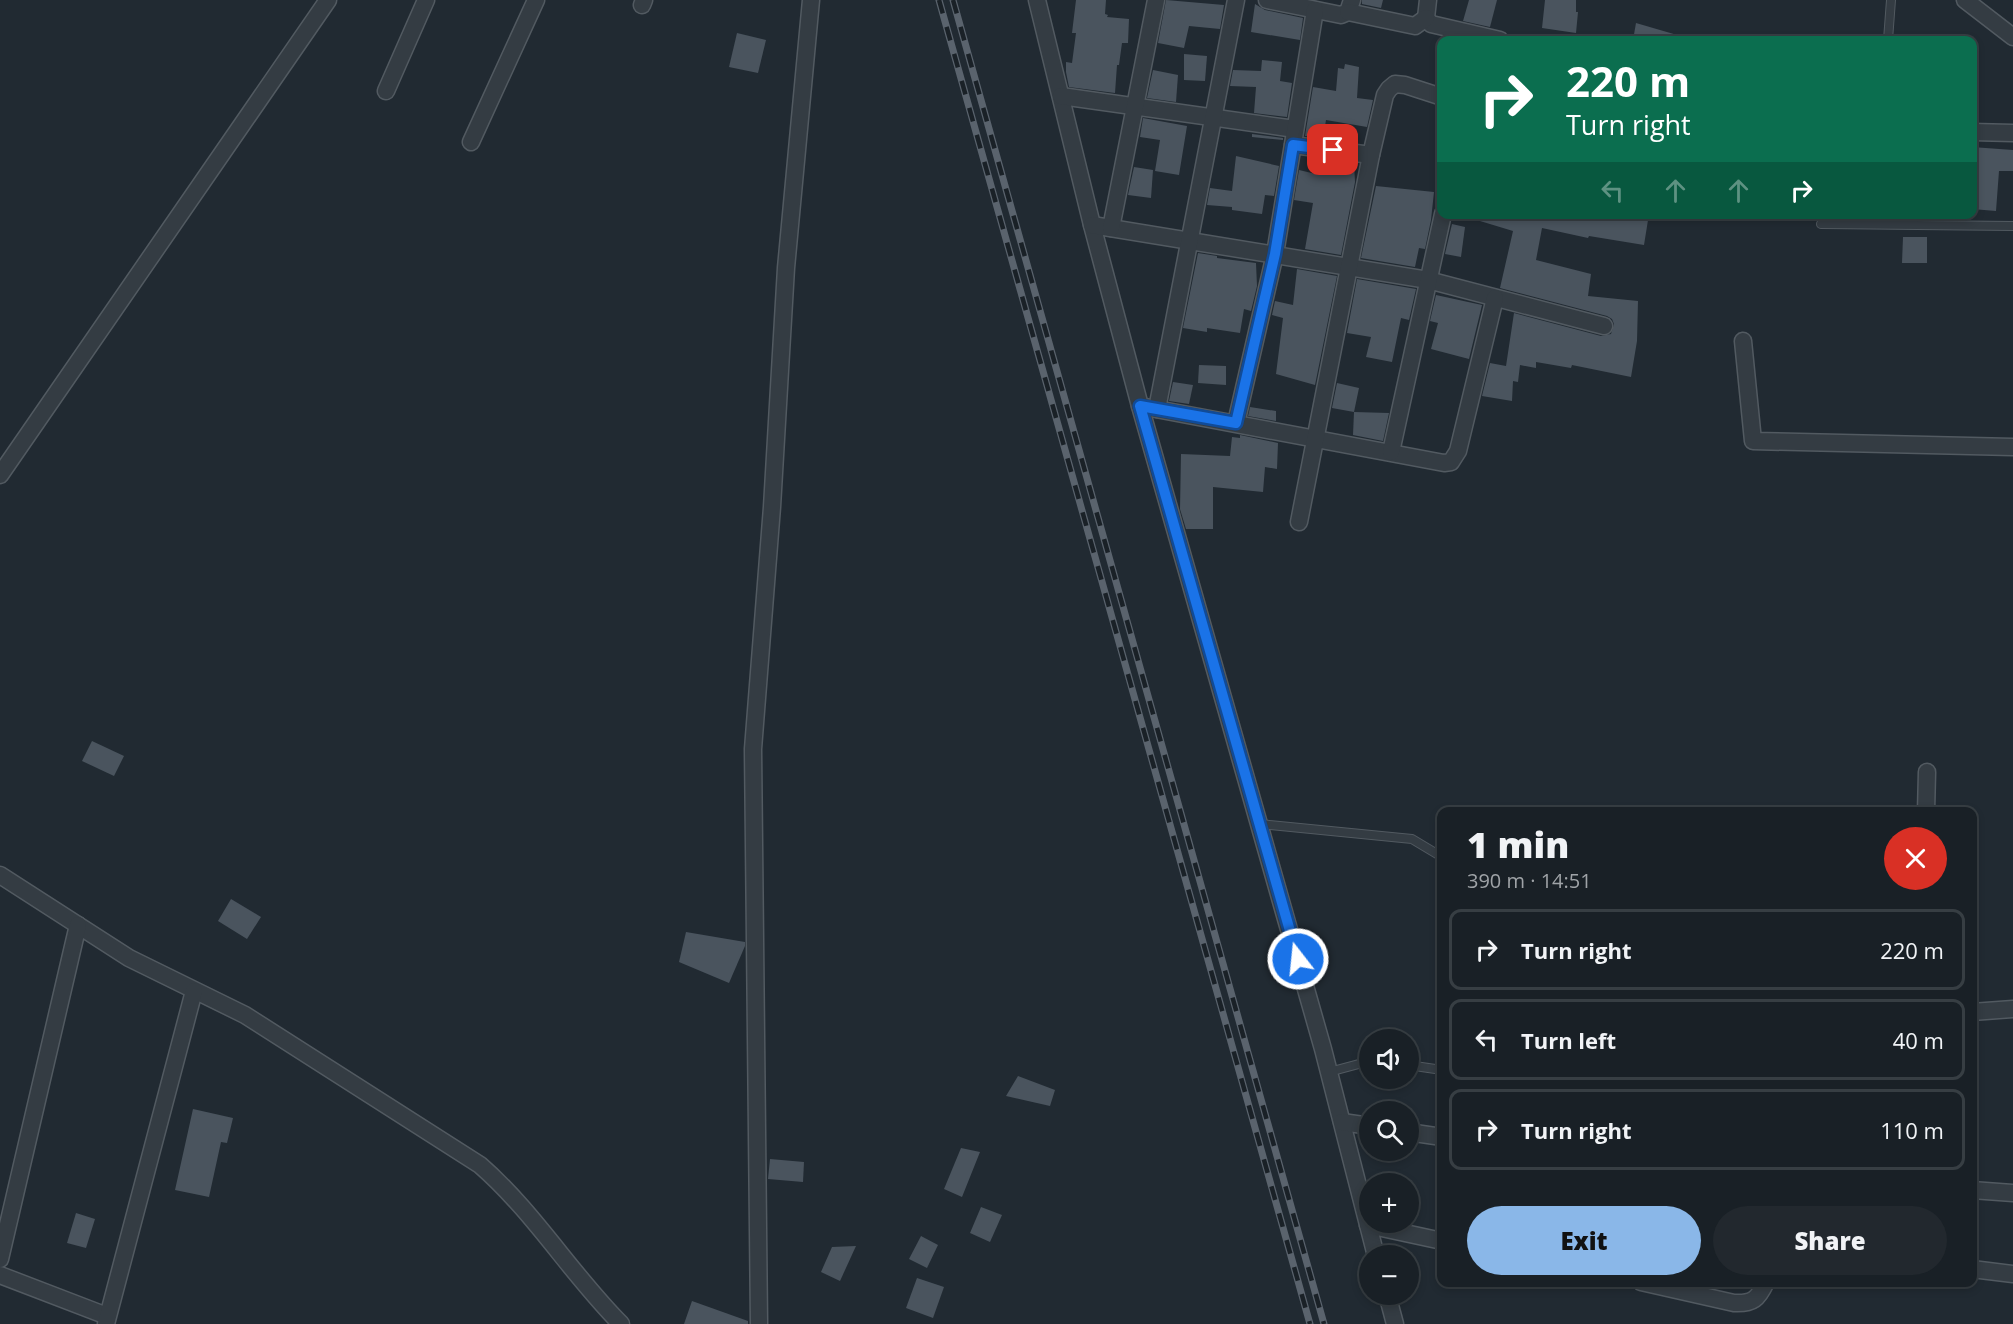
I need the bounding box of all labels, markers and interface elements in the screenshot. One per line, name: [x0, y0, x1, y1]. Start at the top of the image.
text: 220 m: [1566, 52, 1690, 109]
icon: right: [1467, 60, 1545, 138]
text: Turn right: [1566, 106, 1691, 143]
pin: [1307, 124, 1358, 175]
icon: arrive: [1316, 133, 1349, 166]
icon: left: [1596, 174, 1629, 207]
icon: ahead: [1659, 174, 1692, 207]
icon: ahead: [1722, 174, 1755, 207]
icon: right: [1785, 174, 1818, 207]
text: 1 min: [1467, 820, 1569, 869]
button: close: [1884, 827, 1947, 890]
text: 390 m · 14:51: [1467, 867, 1592, 894]
position arrow: [1266, 927, 1330, 991]
icon: right: [1470, 933, 1503, 966]
text: Turn right: [1521, 935, 1632, 965]
text: 220 m: [1880, 935, 1944, 965]
icon: left: [1470, 1023, 1503, 1056]
text: Turn left: [1521, 1025, 1616, 1055]
text: 40 m: [1893, 1025, 1944, 1055]
map controls: [1359, 1029, 1419, 1305]
button: sound: [1359, 1029, 1419, 1089]
button: search: [1359, 1101, 1419, 1161]
icon: right: [1470, 1113, 1503, 1146]
text: Turn right: [1521, 1115, 1632, 1145]
text: 110 m: [1880, 1115, 1944, 1145]
button: +: [1359, 1173, 1419, 1233]
button: Exit: [1467, 1206, 1701, 1275]
button: Share: [1713, 1206, 1947, 1275]
button: −: [1359, 1245, 1419, 1305]

